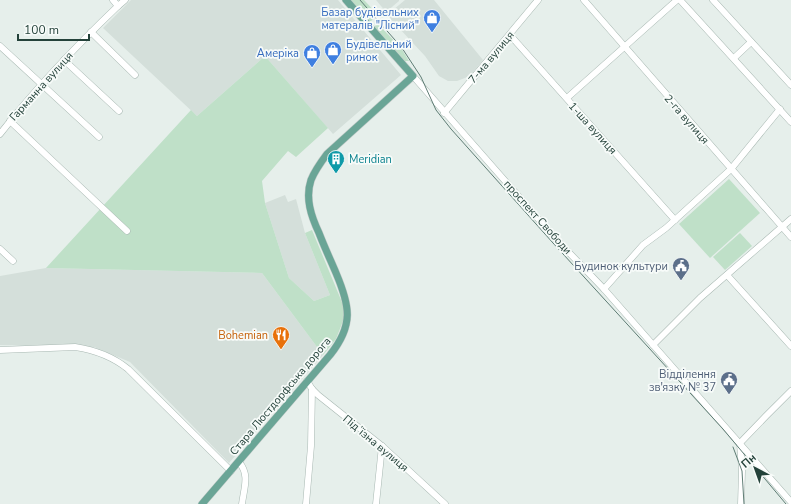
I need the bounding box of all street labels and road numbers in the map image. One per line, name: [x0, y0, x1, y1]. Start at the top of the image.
street label: 7-ма вулиця: [465, 28, 518, 87]
street label: Гарманна вулиця: [6, 48, 77, 124]
street label: 2-га вулиця: [661, 91, 712, 148]
street label: 1-ша вулиця: [565, 99, 620, 158]
street label: проспект Свободи: [500, 177, 575, 258]
street label: Стара Люстдорфська дорога: [226, 334, 334, 459]
street label: Підʼїзна вулиця: [340, 412, 412, 475]

